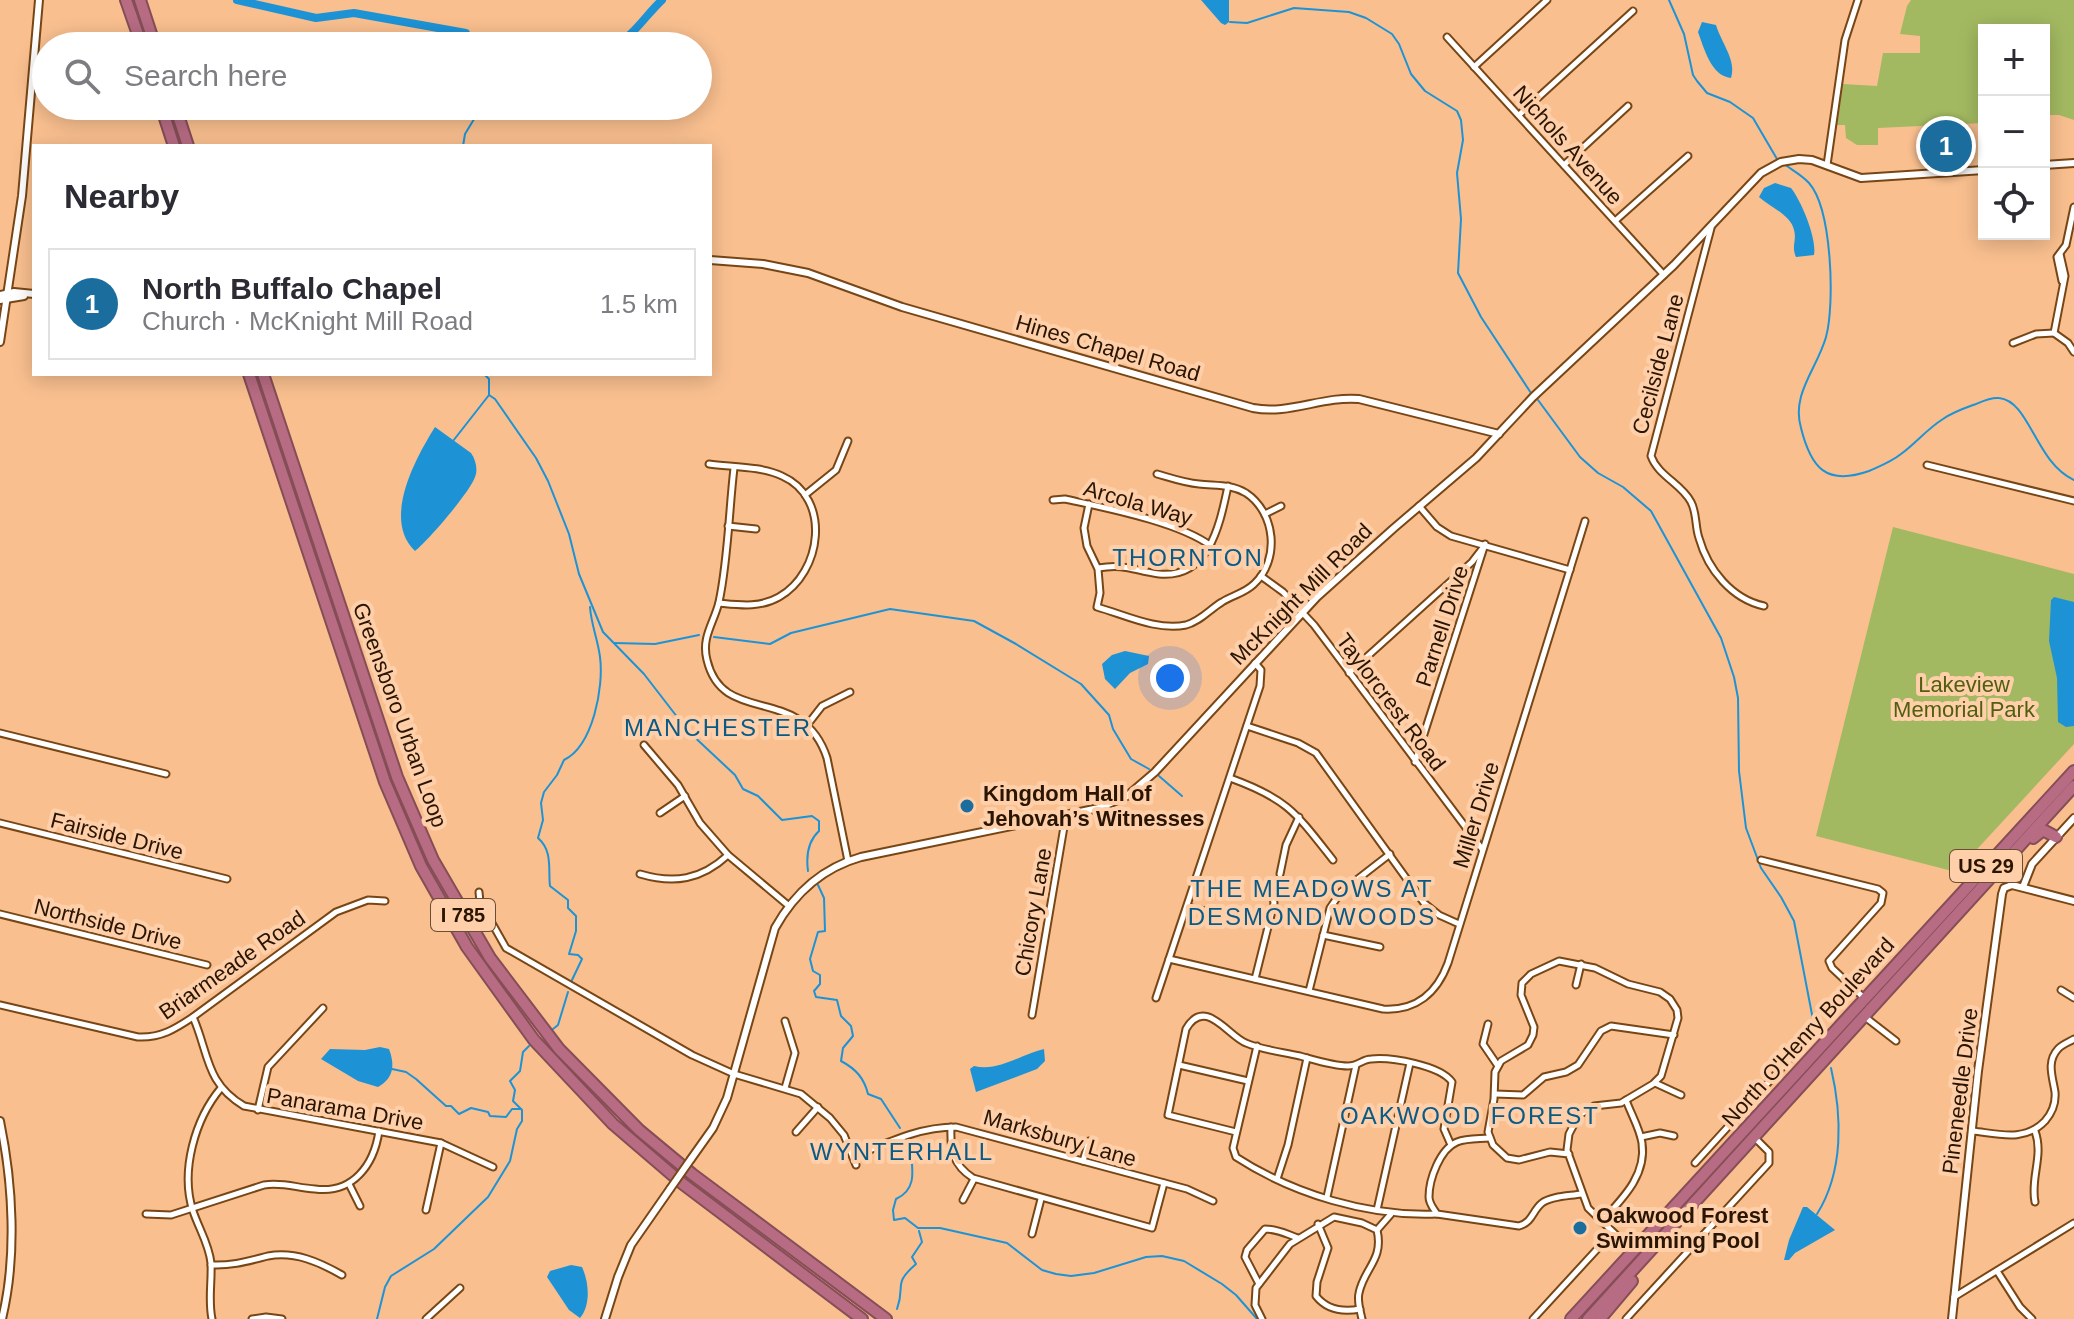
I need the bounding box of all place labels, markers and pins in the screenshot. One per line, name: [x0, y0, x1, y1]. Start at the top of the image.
pin: 1: [1920, 116, 1972, 176]
place label: Kingdom Hall of Jehovah’s Witnesses: [983, 781, 1205, 831]
marker: Kingdom Hall of Jehovah’s Witnesses: [958, 797, 976, 815]
place label: Oakwood Forest Swimming Pool: [1596, 1203, 1769, 1253]
marker: Oakwood Forest Swimming Pool: [1571, 1219, 1589, 1237]

